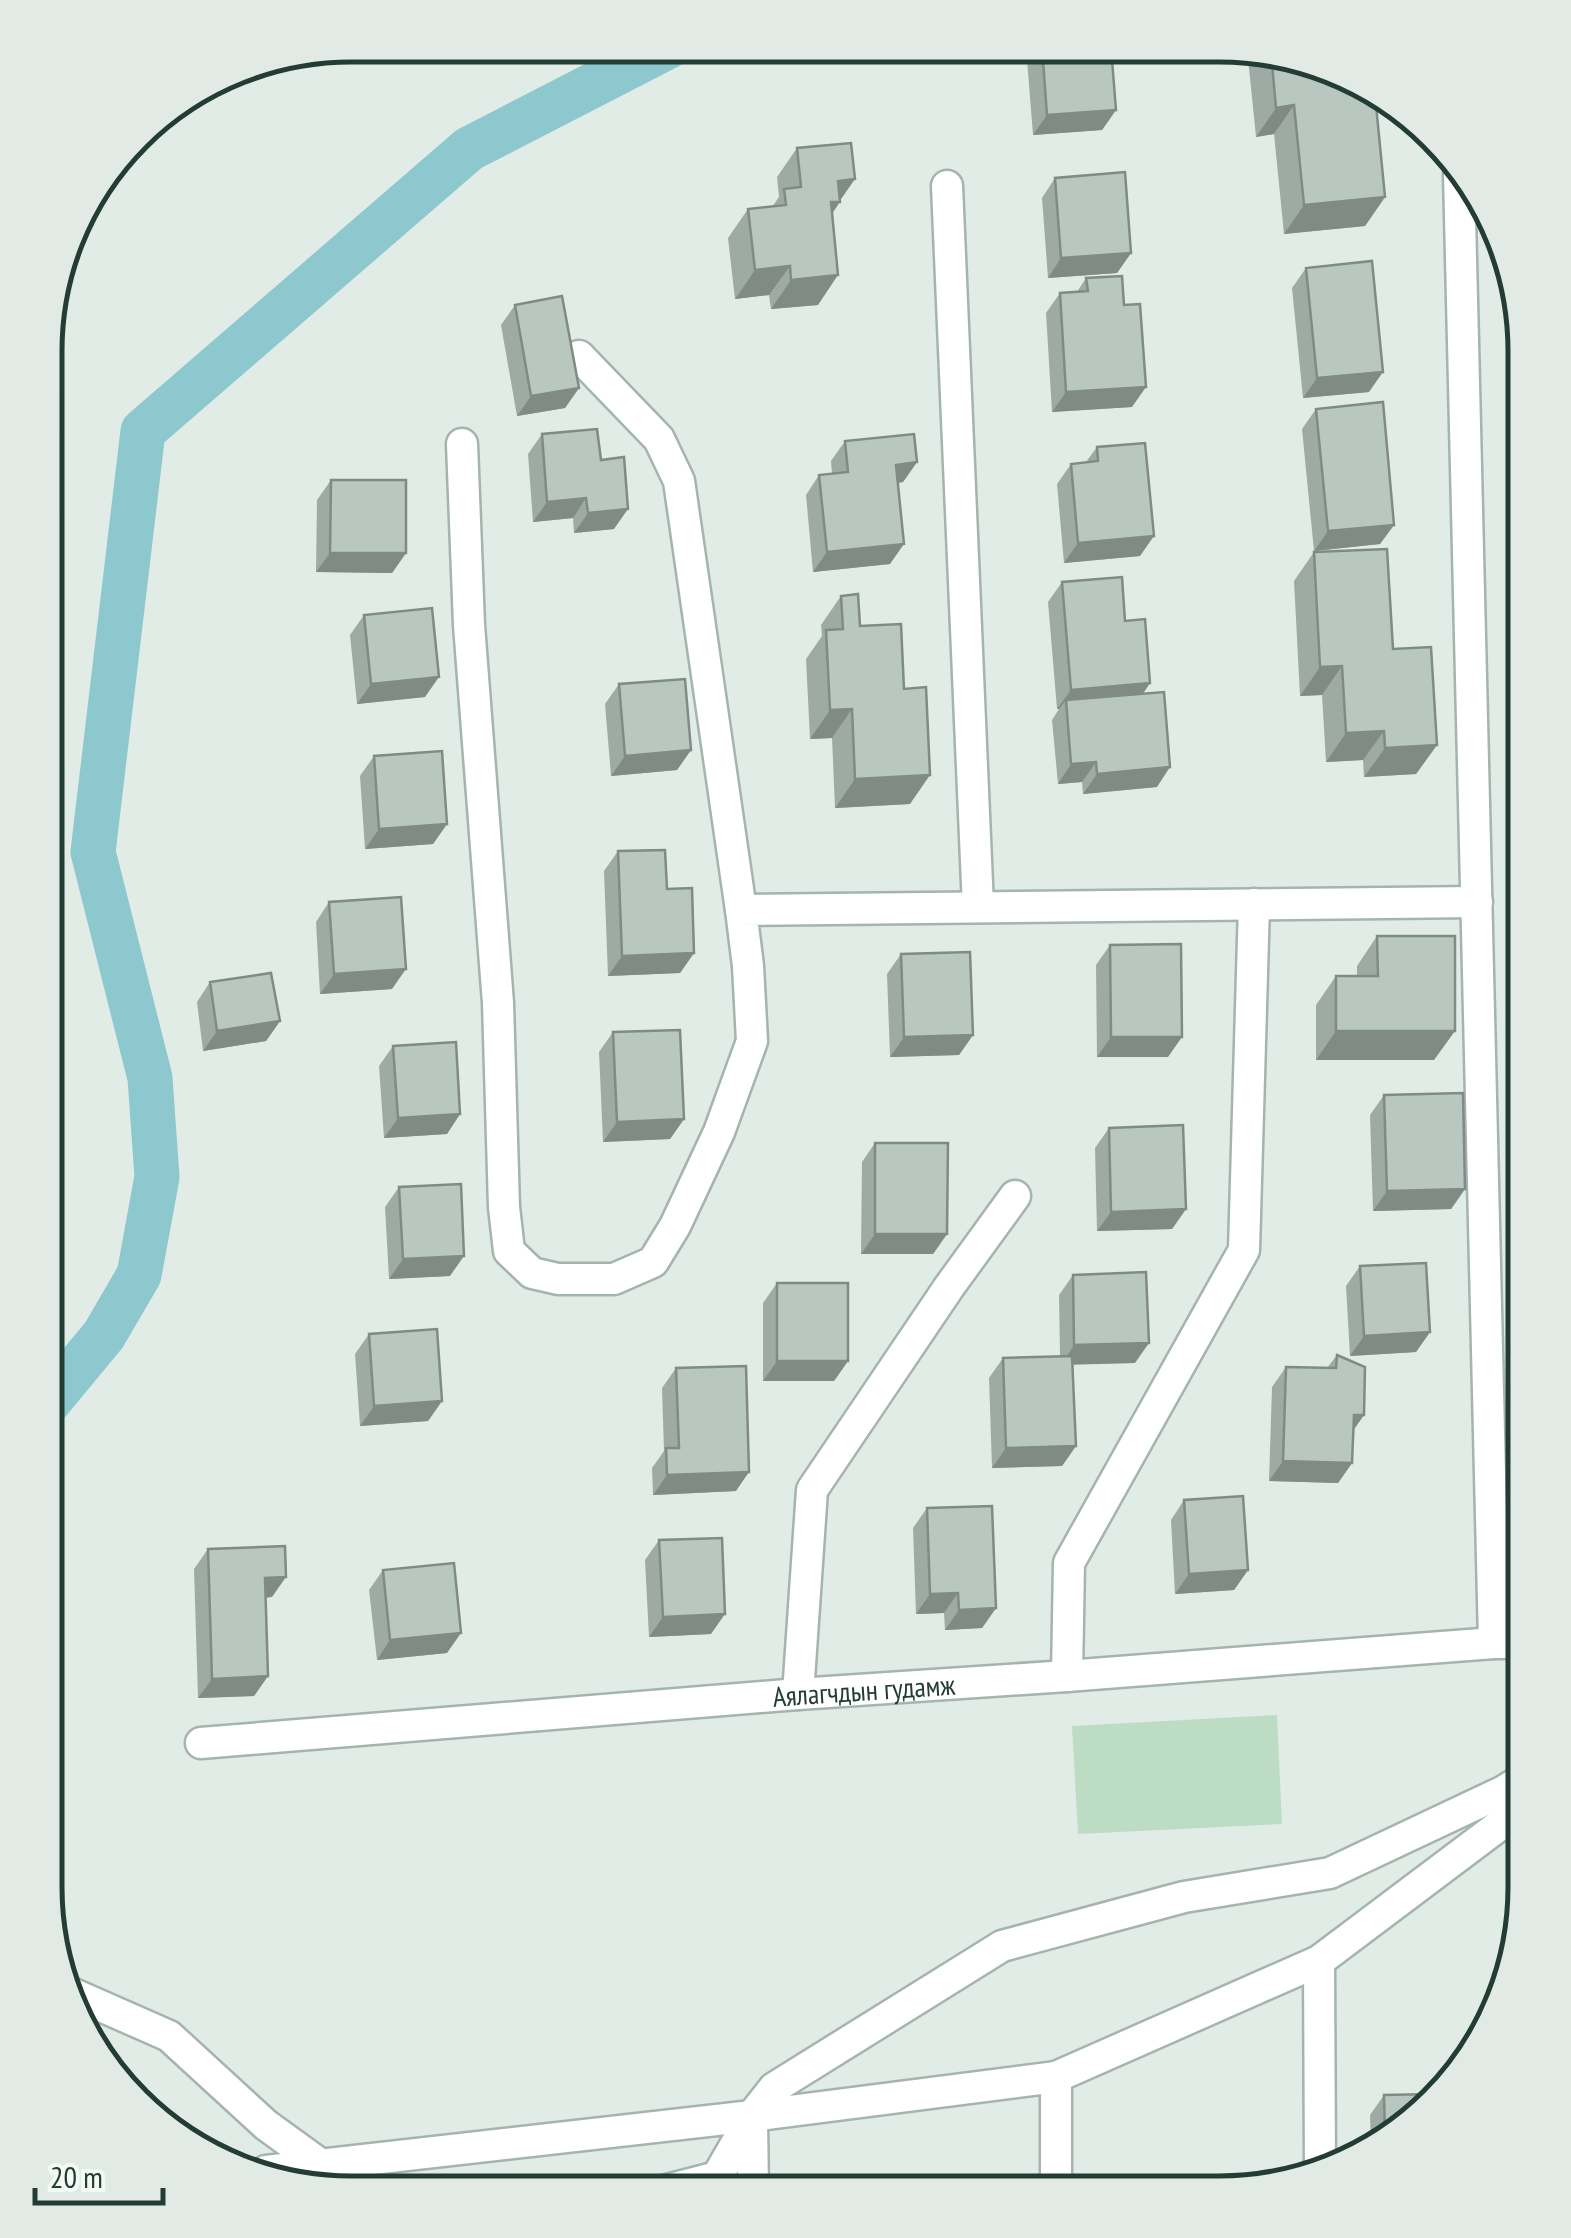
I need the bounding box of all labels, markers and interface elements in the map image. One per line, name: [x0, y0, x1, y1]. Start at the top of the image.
street label: Аялагчдын гудамж: [771, 1665, 957, 1715]
scale bar: [35, 2143, 162, 2205]
text: 20 m: [50, 2157, 103, 2196]

